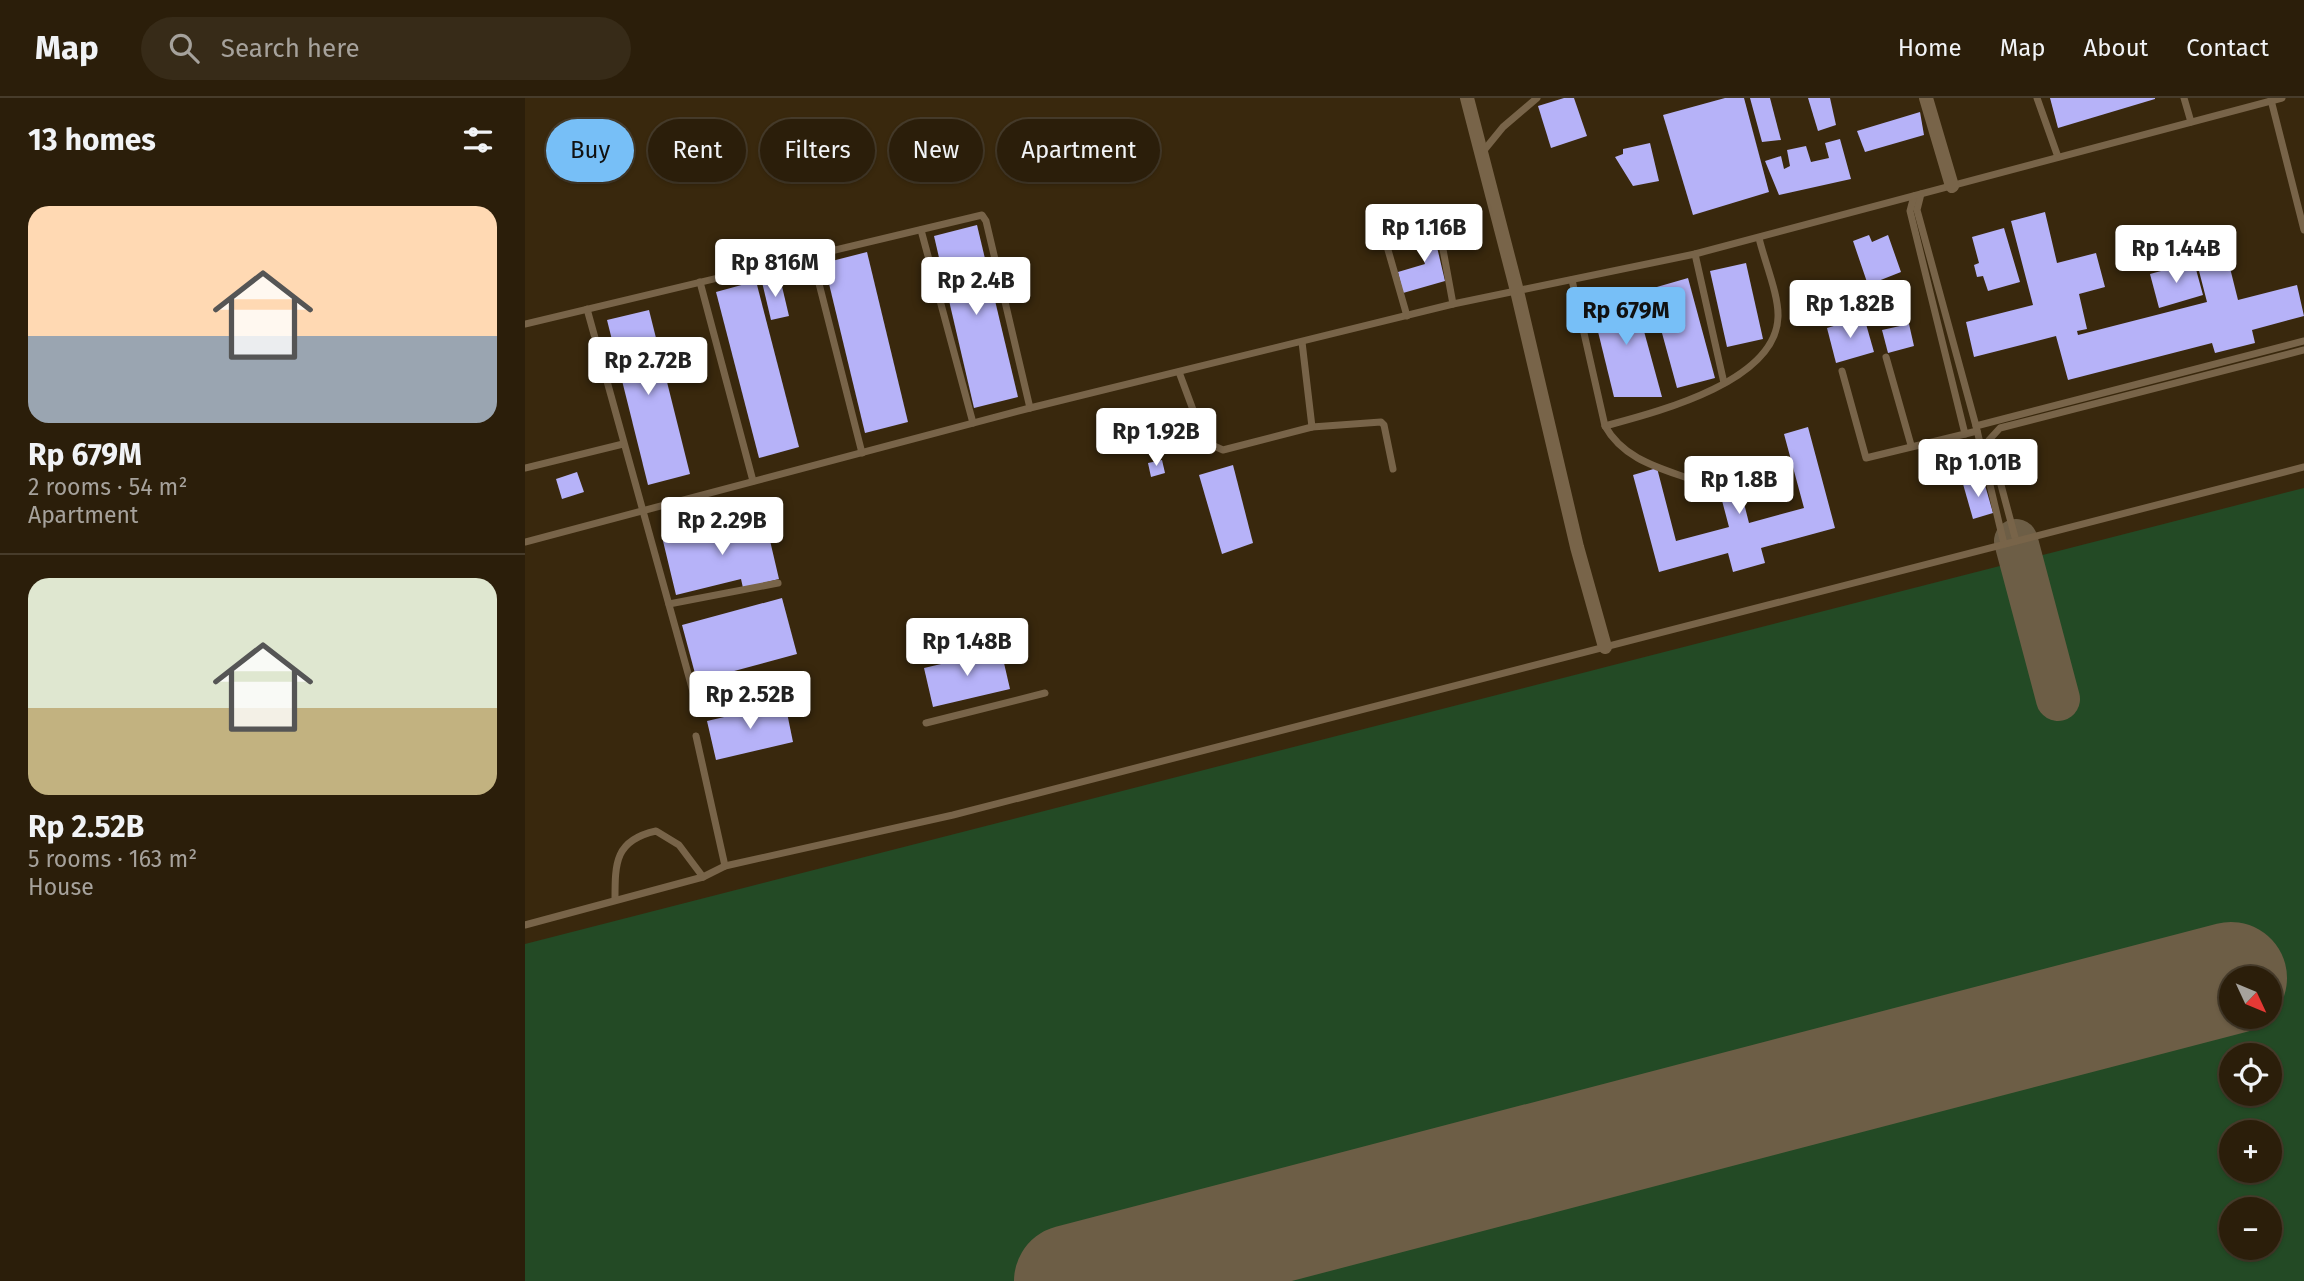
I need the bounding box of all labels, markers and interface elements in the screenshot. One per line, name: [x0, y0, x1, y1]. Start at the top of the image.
search box: [141, 17, 631, 80]
text: Map: [35, 28, 99, 68]
icon: search: [165, 29, 203, 67]
text: Search here: [221, 33, 360, 64]
text: Home: [1898, 34, 1962, 62]
text: Map: [2000, 34, 2046, 62]
text: About: [2084, 34, 2148, 62]
text: Contact: [2186, 34, 2269, 62]
chip: Buy: [546, 119, 634, 182]
chip: Rent: [648, 119, 746, 182]
chip: Filters: [760, 119, 875, 182]
chip: New: [889, 119, 983, 182]
chip: Apartment: [997, 119, 1160, 182]
icon: filters: [459, 121, 497, 159]
text: 13 homes: [28, 122, 156, 158]
pin: Rp 1.16B: [1352, 204, 1496, 264]
text: Rp 1.16B: [1381, 213, 1467, 241]
pin: Rp 1.44B: [2104, 226, 2248, 285]
text: Rp 1.44B: [2131, 234, 2221, 262]
pin: Rp 816M: [710, 240, 840, 299]
text: Rp 816M: [731, 248, 819, 276]
icon: home: [200, 252, 326, 378]
pin: Rp 2.4B: [911, 258, 1041, 317]
text: Rp 2.4B: [937, 266, 1015, 294]
pin: Rp 1.82B: [1778, 280, 1922, 340]
pin: Rp 679M: [1561, 288, 1691, 347]
text: Rp 1.82B: [1806, 289, 1894, 317]
text: Rp 679M: [1582, 296, 1670, 324]
pin: Rp 2.72B: [576, 338, 720, 397]
text: Rp 2.72B: [604, 346, 692, 374]
pin: Rp 1.92B: [1084, 408, 1228, 468]
text: Rp 1.92B: [1112, 417, 1200, 445]
text: Rp 679M: [28, 437, 142, 473]
pin: Rp 1.01B: [1906, 440, 2050, 499]
text: Rp 1.01B: [1934, 448, 2022, 476]
pin: Rp 1.8B: [1674, 456, 1804, 516]
text: Rp 1.8B: [1700, 465, 1778, 493]
text: 2 rooms · 54 m²: [28, 473, 187, 501]
pin: Rp 2.29B: [650, 498, 794, 557]
text: Apartment: [28, 501, 138, 529]
text: Rp 2.29B: [677, 506, 767, 534]
pin: Rp 1.48B: [895, 618, 1039, 678]
icon: home: [200, 624, 326, 750]
text: Rp 1.48B: [922, 627, 1012, 655]
pin: Rp 2.52B: [678, 672, 822, 731]
text: Rp 2.52B: [705, 680, 795, 708]
text: Rp 2.52B: [28, 809, 144, 845]
text: 5 rooms · 163 m²: [28, 845, 197, 873]
text: House: [28, 873, 94, 901]
north arrow: [2219, 966, 2282, 1029]
map controls: [2219, 966, 2282, 1260]
button: locate: [2219, 1043, 2282, 1106]
button: +: [2219, 1120, 2282, 1183]
button: −: [2219, 1197, 2282, 1260]

